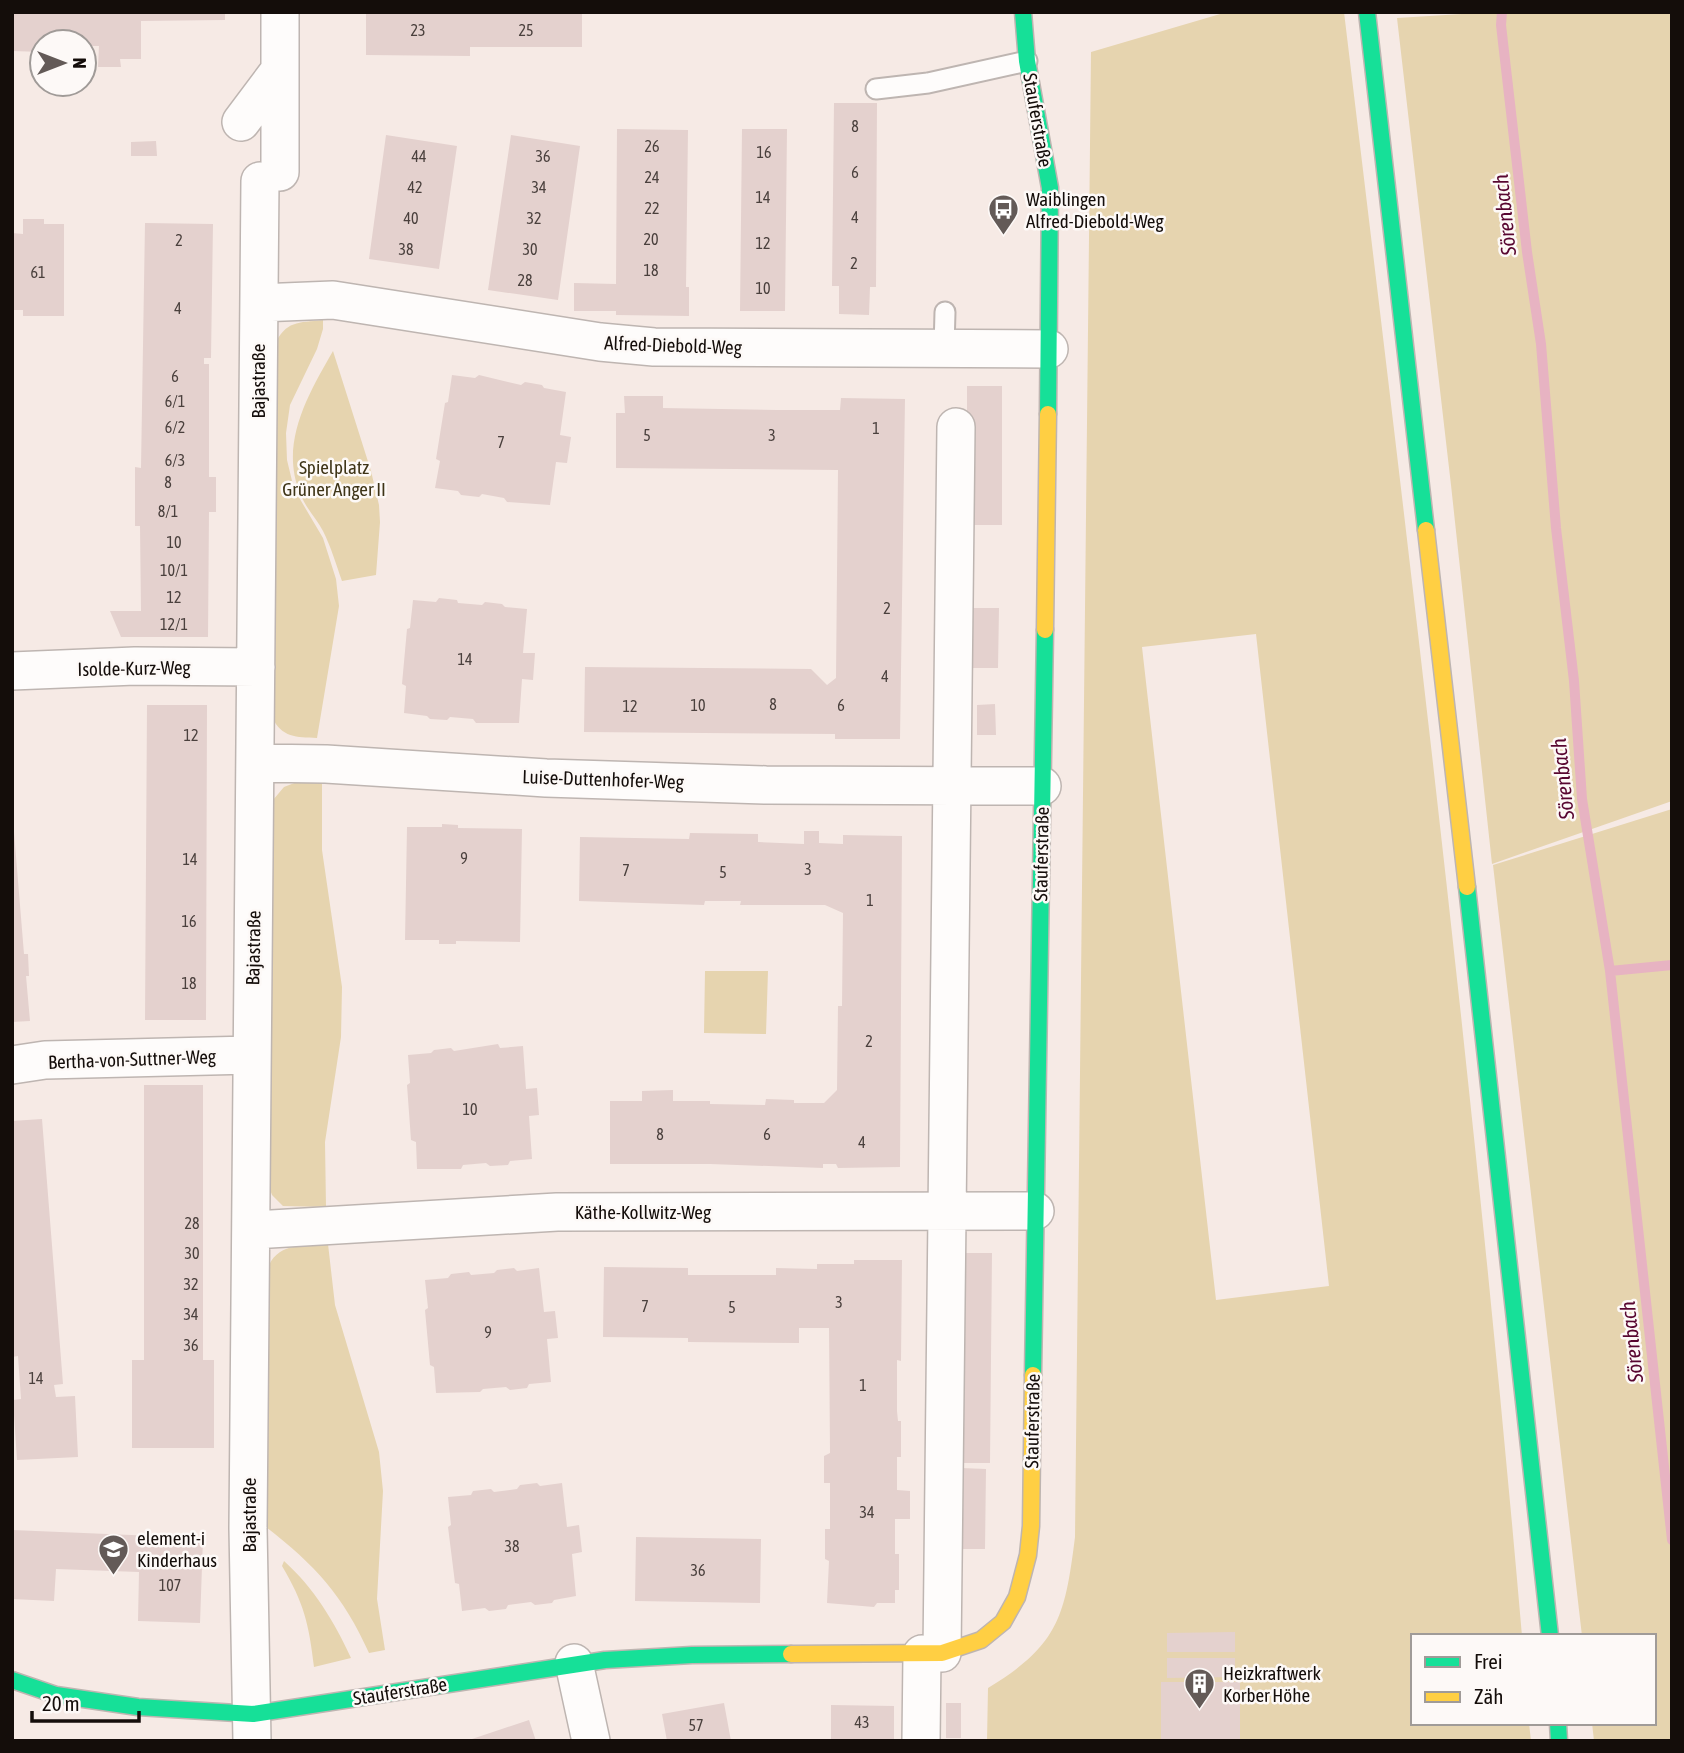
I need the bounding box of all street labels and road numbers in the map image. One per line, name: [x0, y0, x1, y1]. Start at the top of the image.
street label: Stauferstraße: [1019, 71, 1057, 169]
street label: Alfred-Diebold-Weg: [604, 332, 743, 358]
street label: Bajastraße: [247, 344, 269, 418]
street label: Isolde-Kurz-Weg: [77, 656, 192, 680]
street label: Luise-Duttenhofer-Weg: [522, 765, 685, 793]
street label: Stauferstraße: [1029, 806, 1053, 902]
street label: Bajastraße: [241, 910, 265, 986]
street label: Bertha-von-Suttner-Weg: [48, 1045, 217, 1073]
street label: Käthe-Kollwitz-Weg: [575, 1201, 712, 1223]
street label: Stauferstraße: [1020, 1373, 1044, 1469]
street label: Bajastraße: [238, 1478, 260, 1552]
street label: Stauferstraße: [351, 1673, 449, 1709]

